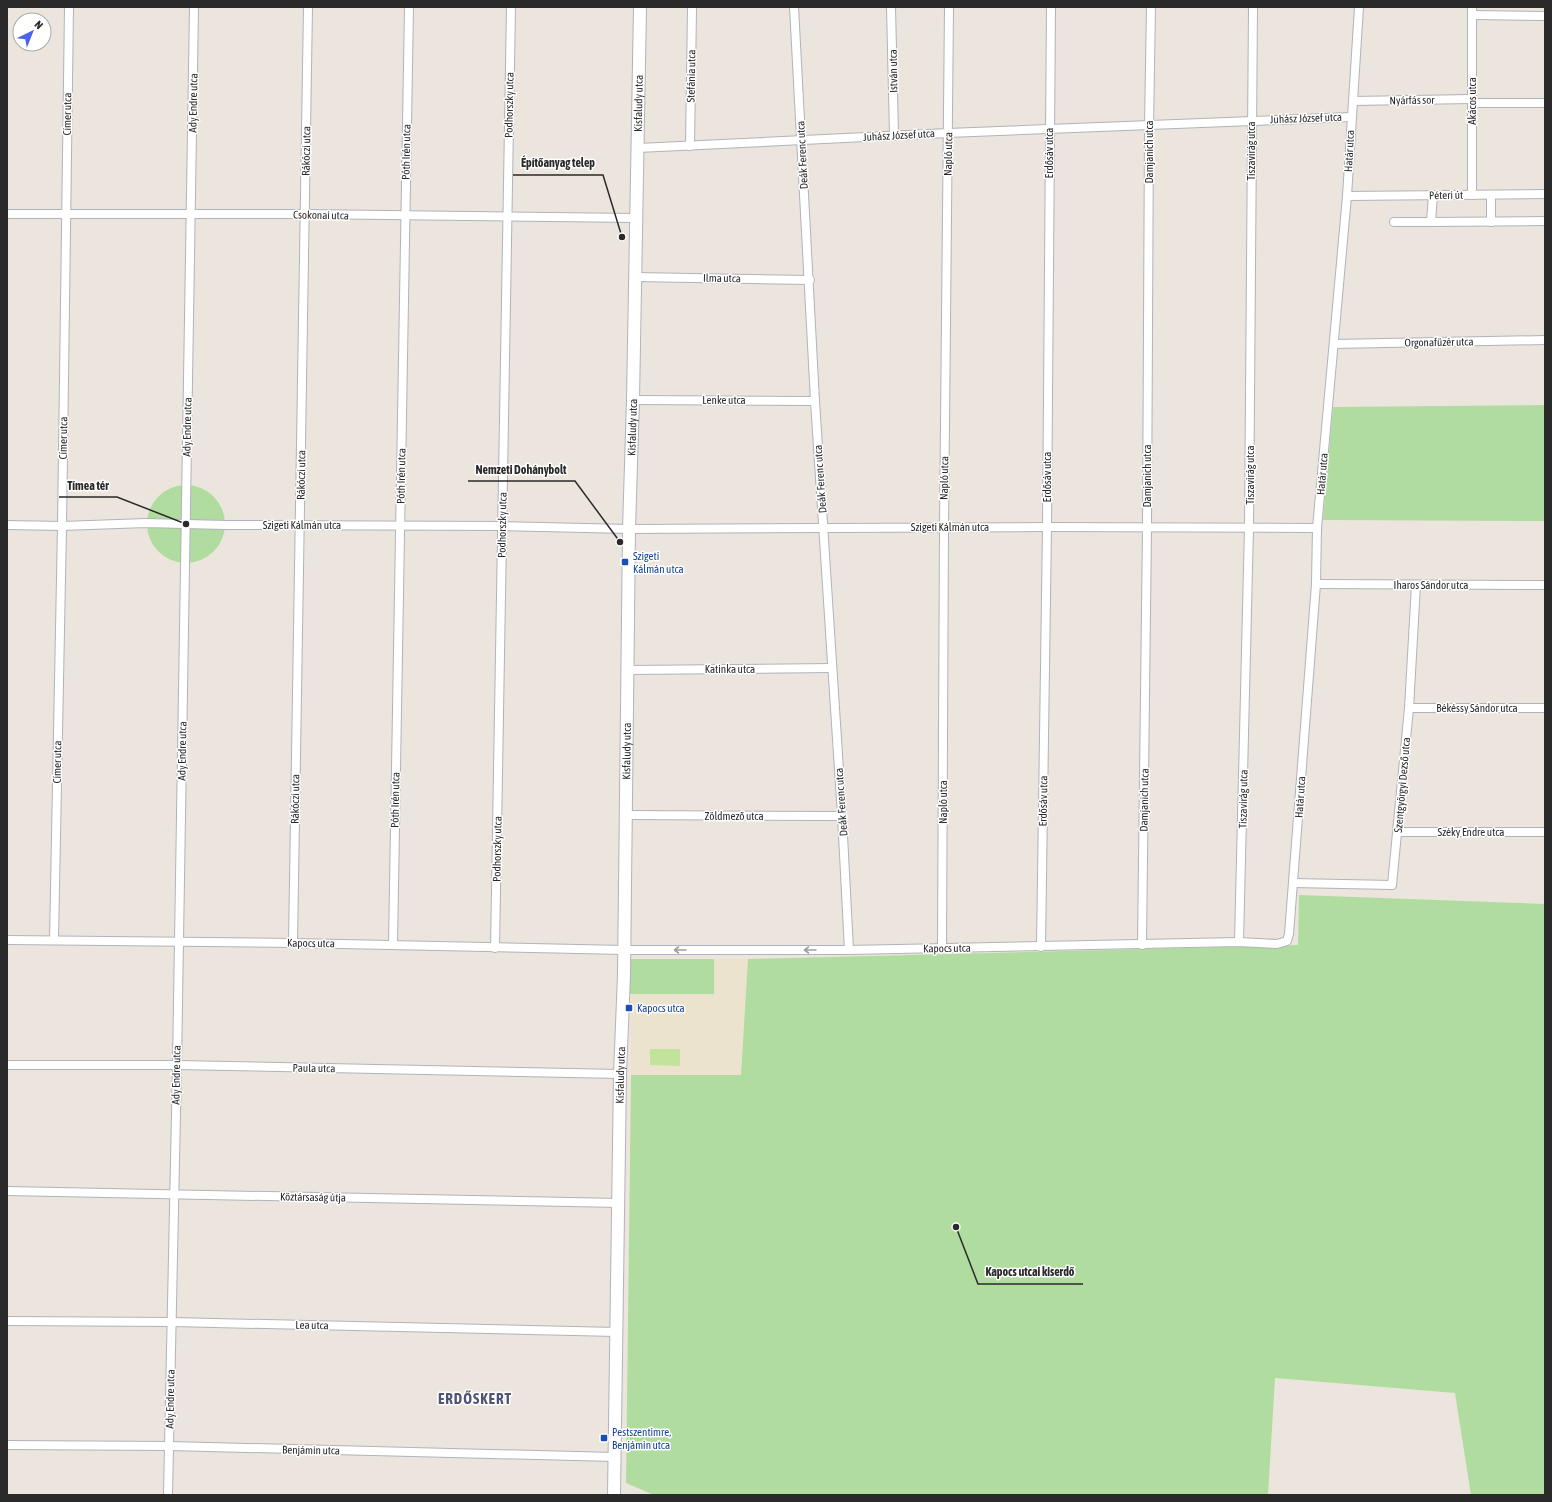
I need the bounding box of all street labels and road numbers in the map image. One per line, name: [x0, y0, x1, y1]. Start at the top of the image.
street label: Stefánia utca: [685, 49, 697, 103]
street label: István utca: [887, 49, 899, 93]
street label: Podhorszky utca: [502, 72, 516, 138]
street label: Ady Endre utca: [186, 73, 200, 133]
street label: Kisfaludy utca: [632, 75, 645, 132]
street label: Akácos utca: [1466, 77, 1478, 125]
street label: Címer utca: [61, 93, 73, 135]
street label: Nyárfás sor: [1389, 94, 1435, 106]
street label: Juhász József utca: [1270, 111, 1342, 125]
street label: Deák Ferenc utca: [794, 120, 810, 190]
street label: Damjanich utca: [1143, 120, 1155, 184]
street label: Tiszavirág utca: [1245, 121, 1257, 181]
street label: Póth Irén utca: [400, 124, 412, 180]
street label: Rákóczi utca: [300, 126, 312, 176]
street label: Juhász József utca: [863, 127, 935, 143]
street label: Erdősáv utca: [1043, 128, 1055, 178]
street label: Határ utca: [1342, 130, 1356, 172]
street label: Napló utca: [942, 132, 954, 176]
street label: Péteri út: [1429, 189, 1463, 201]
street label: Csokonai utca: [293, 209, 349, 221]
street label: Ilma utca: [703, 272, 741, 284]
street label: Orgonafüzér utca: [1404, 335, 1474, 349]
street label: Lenke utca: [702, 394, 746, 406]
street label: Ady Endre utca: [180, 397, 194, 457]
street label: Kisfaludy utca: [625, 398, 639, 456]
street label: Címer utca: [57, 417, 69, 459]
street label: Deák Ferenc utca: [812, 444, 828, 514]
street label: Damjanich utca: [1141, 444, 1153, 508]
street label: Tiszavirág utca: [1244, 445, 1256, 505]
street label: Póth Irén utca: [395, 448, 407, 504]
street label: Rákóczi utca: [295, 450, 307, 500]
street label: Erdősáv utca: [1041, 452, 1053, 502]
street label: Határ utca: [1314, 453, 1330, 495]
street label: Napló utca: [938, 456, 950, 500]
street label: Podhorszky utca: [495, 492, 509, 558]
street label: Szigeti Kálmán utca: [263, 519, 341, 531]
street label: Szigeti Kálmán utca: [911, 521, 989, 533]
street label: Iharos Sándor utca: [1394, 579, 1468, 591]
street label: Katinka utca: [705, 663, 755, 675]
street label: Békéssy Sándor utca: [1436, 702, 1518, 714]
street label: Ady Endre utca: [175, 721, 189, 781]
street label: Kisfaludy utca: [620, 723, 633, 780]
street label: Szentgyörgyi Dezső utca: [1392, 737, 1412, 833]
street label: Címer utca: [51, 741, 63, 783]
street label: Deák Ferenc utca: [833, 767, 849, 837]
street label: Damjanich utca: [1137, 768, 1151, 832]
street label: Tiszavirág utca: [1236, 769, 1250, 829]
street label: Póth Irén utca: [389, 772, 401, 828]
street label: Rákóczi utca: [289, 774, 301, 824]
street label: Erdősáv utca: [1037, 775, 1049, 827]
street label: Határ utca: [1293, 776, 1307, 818]
street label: Napló utca: [937, 780, 949, 824]
street label: Zöldmező utca: [704, 810, 764, 822]
street label: Podhorszky utca: [490, 816, 504, 882]
street label: Széky Endre utca: [1438, 826, 1504, 838]
street label: Kapocs utca: [287, 937, 335, 949]
street label: Kapocs utca: [923, 942, 971, 954]
street label: Ady Endre utca: [169, 1045, 183, 1105]
street label: Kisfaludy utca: [614, 1046, 627, 1104]
street label: Paula utca: [293, 1062, 335, 1074]
street label: Köztársaság útja: [280, 1190, 346, 1204]
street label: Lea utca: [295, 1319, 329, 1331]
street label: Ady Endre utca: [163, 1369, 177, 1429]
street label: Benjámin utca: [282, 1443, 340, 1457]

